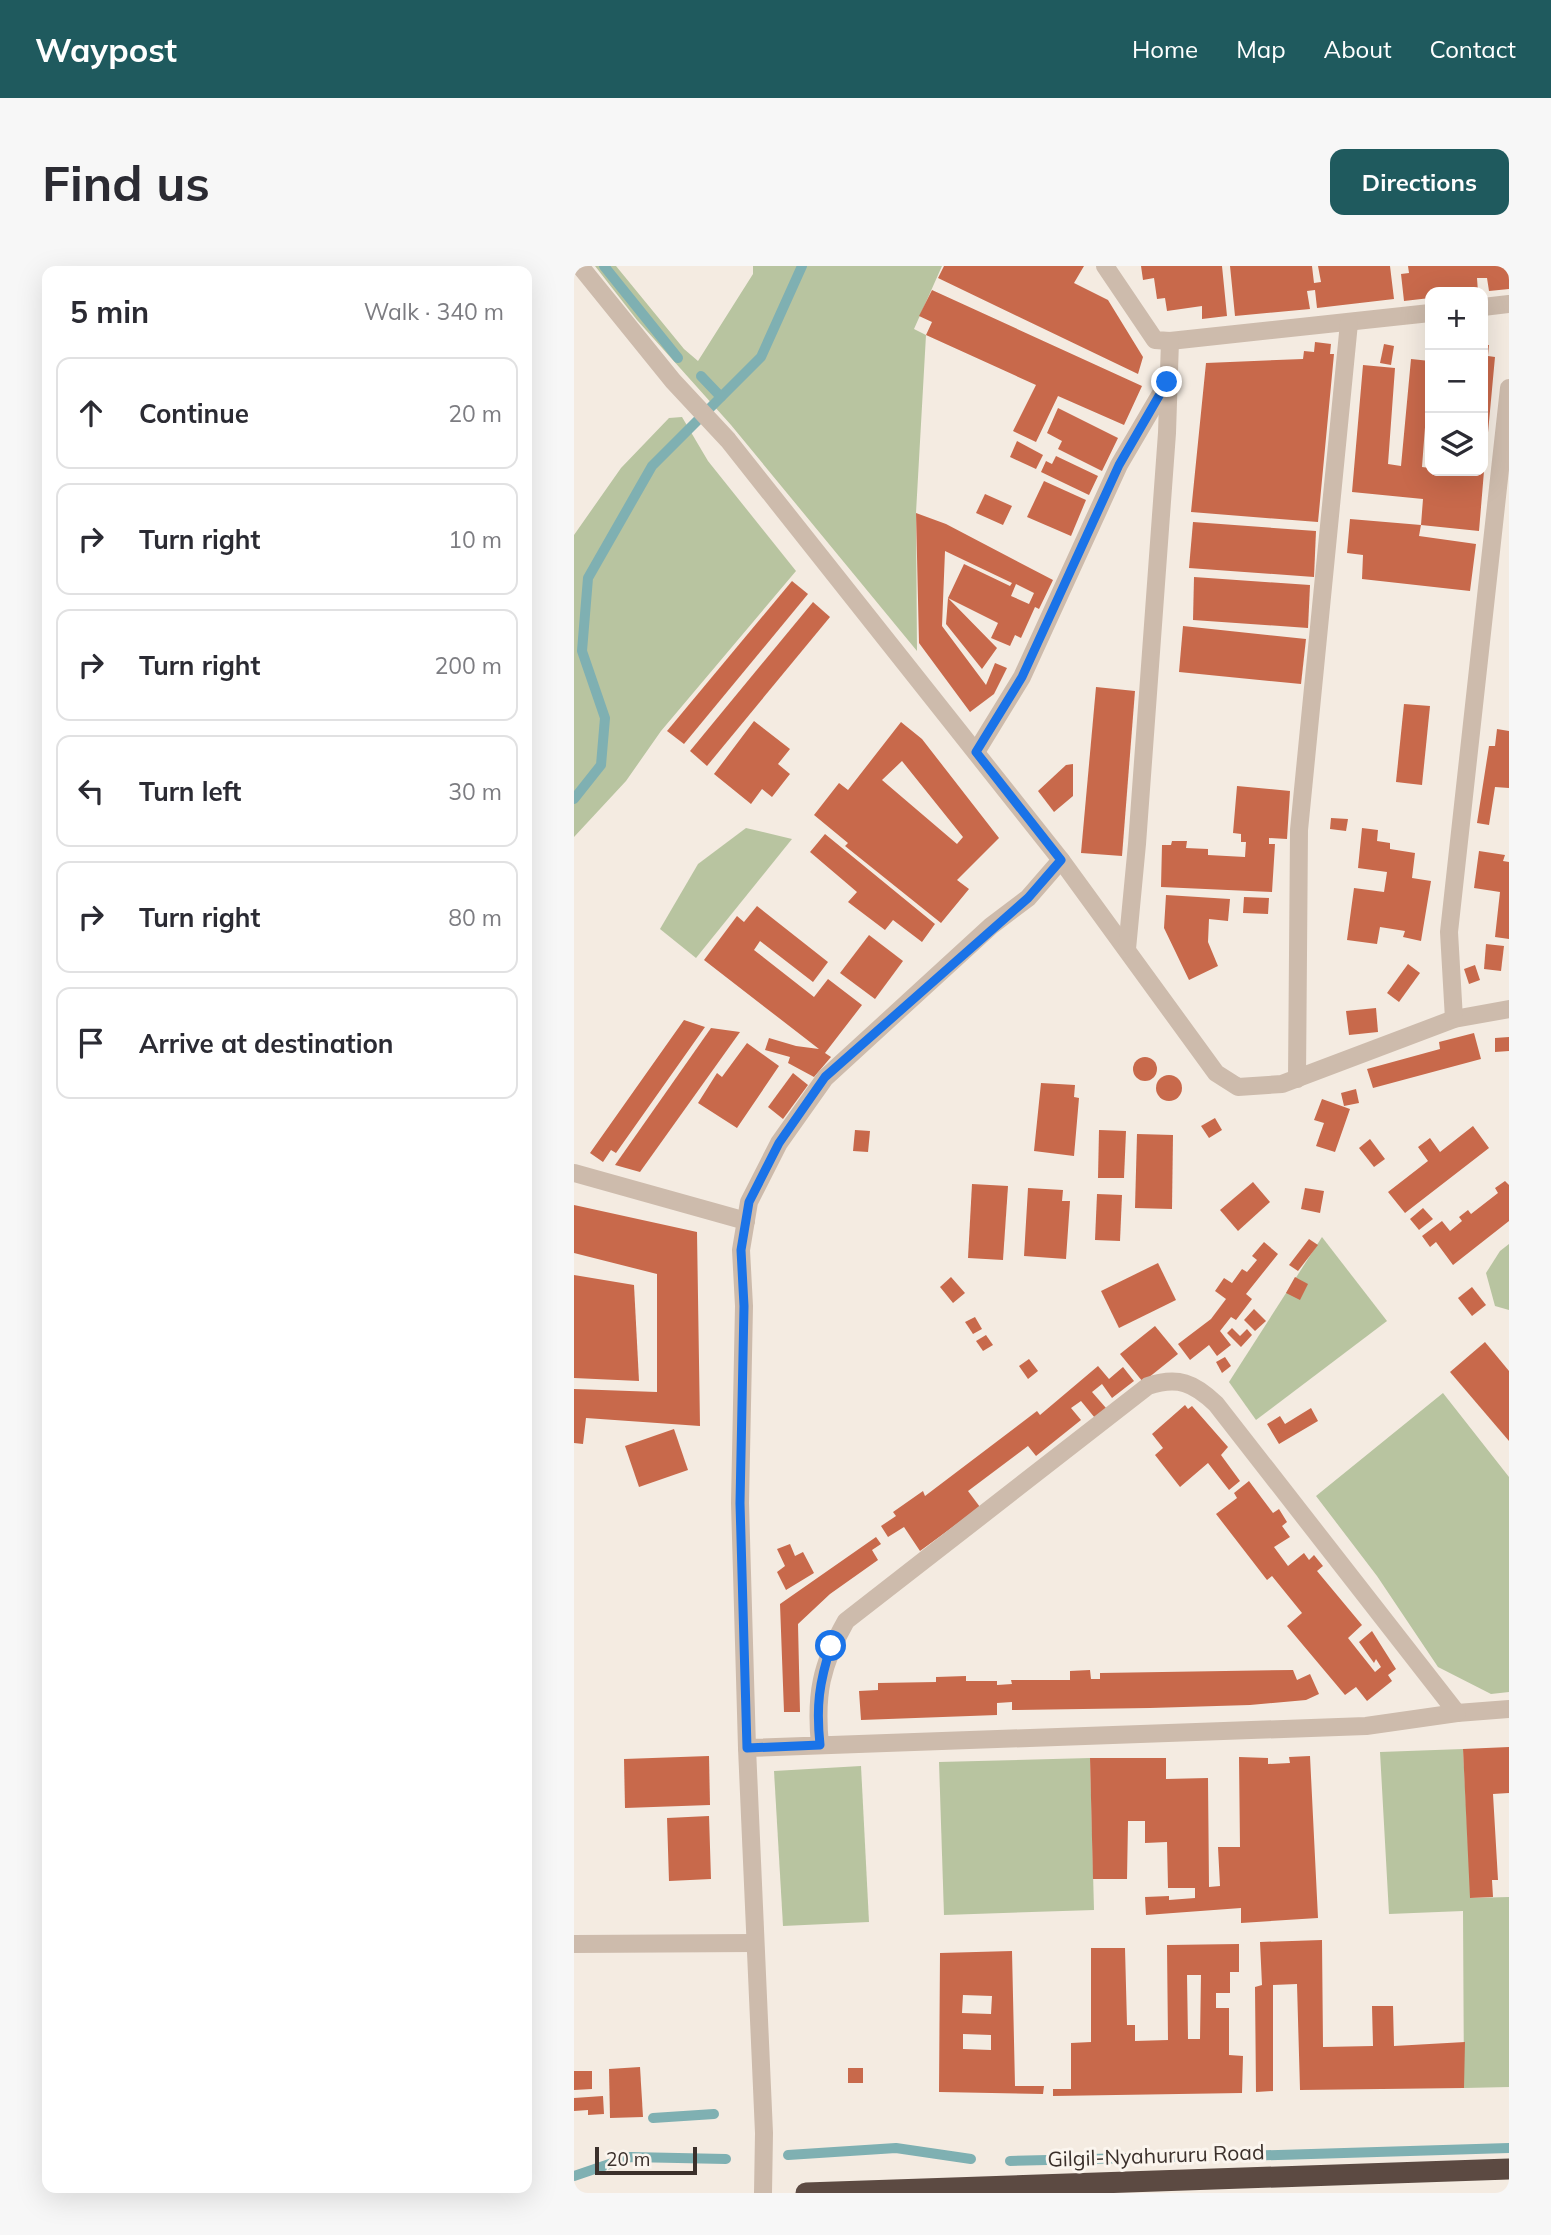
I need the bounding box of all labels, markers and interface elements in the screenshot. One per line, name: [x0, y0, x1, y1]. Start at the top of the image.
text: Waypost: [35, 29, 177, 70]
text: Home: [1132, 34, 1198, 64]
text: Map: [1236, 34, 1286, 64]
text: About: [1324, 34, 1392, 64]
text: Contact: [1430, 34, 1516, 64]
button: Directions: [1330, 149, 1509, 215]
text: Find us: [42, 152, 210, 213]
map controls: [1425, 287, 1488, 476]
button: +: [1425, 287, 1488, 350]
text: 5 min: [70, 293, 149, 331]
text: Walk · 340 m: [364, 297, 504, 326]
button: −: [1425, 350, 1488, 413]
route end: [1151, 366, 1182, 397]
icon: ahead: [72, 394, 110, 432]
text: Continue: [139, 397, 249, 430]
text: 20 m: [448, 399, 502, 428]
button: layers: [1425, 413, 1488, 476]
icon: right: [72, 520, 110, 558]
text: Turn right: [139, 523, 260, 556]
text: 10 m: [448, 525, 502, 554]
icon: right: [72, 646, 110, 684]
text: Turn right: [139, 649, 260, 682]
text: 200 m: [434, 651, 502, 680]
icon: left: [72, 772, 110, 810]
text: Turn left: [139, 775, 241, 808]
text: 30 m: [448, 777, 502, 806]
icon: right: [72, 898, 110, 936]
text: Turn right: [139, 901, 260, 934]
text: 80 m: [448, 903, 502, 932]
icon: arrive: [72, 1024, 110, 1062]
text: Arrive at destination: [139, 1027, 394, 1060]
route start: [815, 1630, 846, 1661]
street label: Gilgil-Nyahururu Road: [1047, 2138, 1265, 2172]
scale bar: [595, 2144, 696, 2176]
text: 20 m: [606, 2147, 650, 2171]

